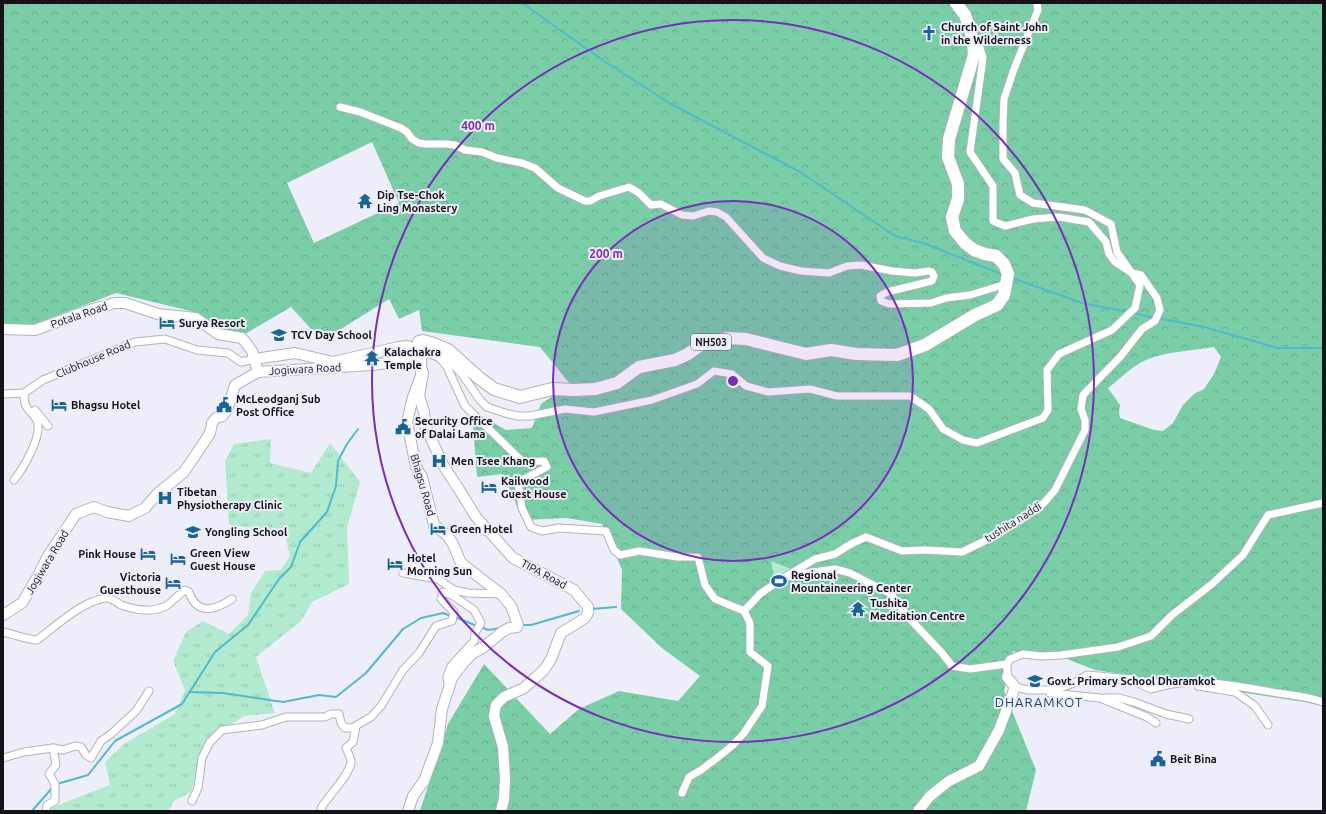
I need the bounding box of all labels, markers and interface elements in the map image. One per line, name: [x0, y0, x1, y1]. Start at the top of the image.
place label: Church of Saint John in the Wilderness: [941, 21, 1048, 46]
church icon: Church of Saint John in the Wilderness: [920, 24, 938, 42]
text: 400 m: [461, 119, 495, 132]
place label: Dip Tse-Chok Ling Monastery: [377, 189, 457, 214]
temple icon: Dip Tse-Chok Ling Monastery: [356, 192, 374, 210]
text: 200 m: [589, 247, 623, 260]
street label: Potala Road: [49, 300, 109, 330]
hotel icon: Surya Resort: [158, 314, 176, 332]
place label: Surya Resort: [179, 317, 246, 329]
school or university icon: TCV Day School: [270, 326, 288, 344]
place label: TCV Day School: [291, 329, 373, 341]
road number: NH503: [691, 334, 731, 350]
street label: Clubhouse Road: [54, 338, 132, 380]
place label: Kalachakra Temple: [384, 346, 441, 371]
temple icon: Kalachakra Temple: [363, 349, 381, 367]
street label: Jogiwara Road: [268, 361, 342, 377]
centre of rings: [726, 374, 740, 388]
place label: McLeodganj Sub Post Office: [236, 393, 321, 418]
hotel icon: Bhagsu Hotel: [50, 396, 68, 414]
public building icon: McLeodganj Sub Post Office: [215, 396, 233, 414]
place label: Bhagsu Hotel: [71, 399, 141, 411]
place label: Security Office of Dalai Lama: [415, 415, 493, 440]
public building icon: Security Office of Dalai Lama: [394, 418, 412, 436]
street label: Bhagsu Road: [408, 452, 438, 518]
hospital icon: Men Tsee Khang: [430, 452, 448, 470]
place label: Men Tsee Khang: [451, 455, 535, 467]
place label: Kailwood Guest House: [501, 475, 566, 500]
hotel icon: Kailwood Guest House: [480, 478, 498, 496]
place label: Tibetan Physiotherapy Clinic: [177, 486, 283, 511]
hospital icon: Tibetan Physiotherapy Clinic: [156, 489, 174, 507]
street label: tushita naddi: [983, 500, 1043, 544]
hotel icon: Green Hotel: [429, 520, 447, 538]
school or university icon: Yongling School: [184, 523, 202, 541]
place label: Green Hotel: [450, 523, 513, 535]
place label: Yongling School: [205, 526, 288, 538]
street label: Jogiwara Road: [23, 528, 71, 596]
hotel icon: Pink House: [139, 545, 157, 563]
place label: Green View Guest House: [190, 547, 255, 572]
place label: Pink House: [78, 548, 136, 560]
hotel icon: Green View Guest House: [169, 550, 187, 568]
place label: Hotel Morning Sun: [407, 552, 472, 577]
hotel icon: Hotel Morning Sun: [386, 555, 404, 573]
street label: TIPA Road: [519, 557, 569, 591]
place label: Regional Mountaineering Center: [791, 569, 912, 594]
place label: Victoria Guesthouse: [100, 571, 161, 596]
sports icon: Regional Mountaineering Center: [770, 572, 788, 590]
hotel icon: Victoria Guesthouse: [164, 574, 182, 592]
place label: Tushita Meditation Centre: [870, 597, 965, 622]
temple icon: Tushita Meditation Centre: [849, 600, 867, 618]
school or university icon: Govt. Primary School Dharamkot: [1026, 672, 1044, 690]
place label: Govt. Primary School Dharamkot: [1047, 675, 1216, 687]
district label: DHARAMKOT: [995, 695, 1083, 709]
public building icon: Beit Bina: [1149, 750, 1167, 768]
place label: Beit Bina: [1170, 753, 1217, 765]

